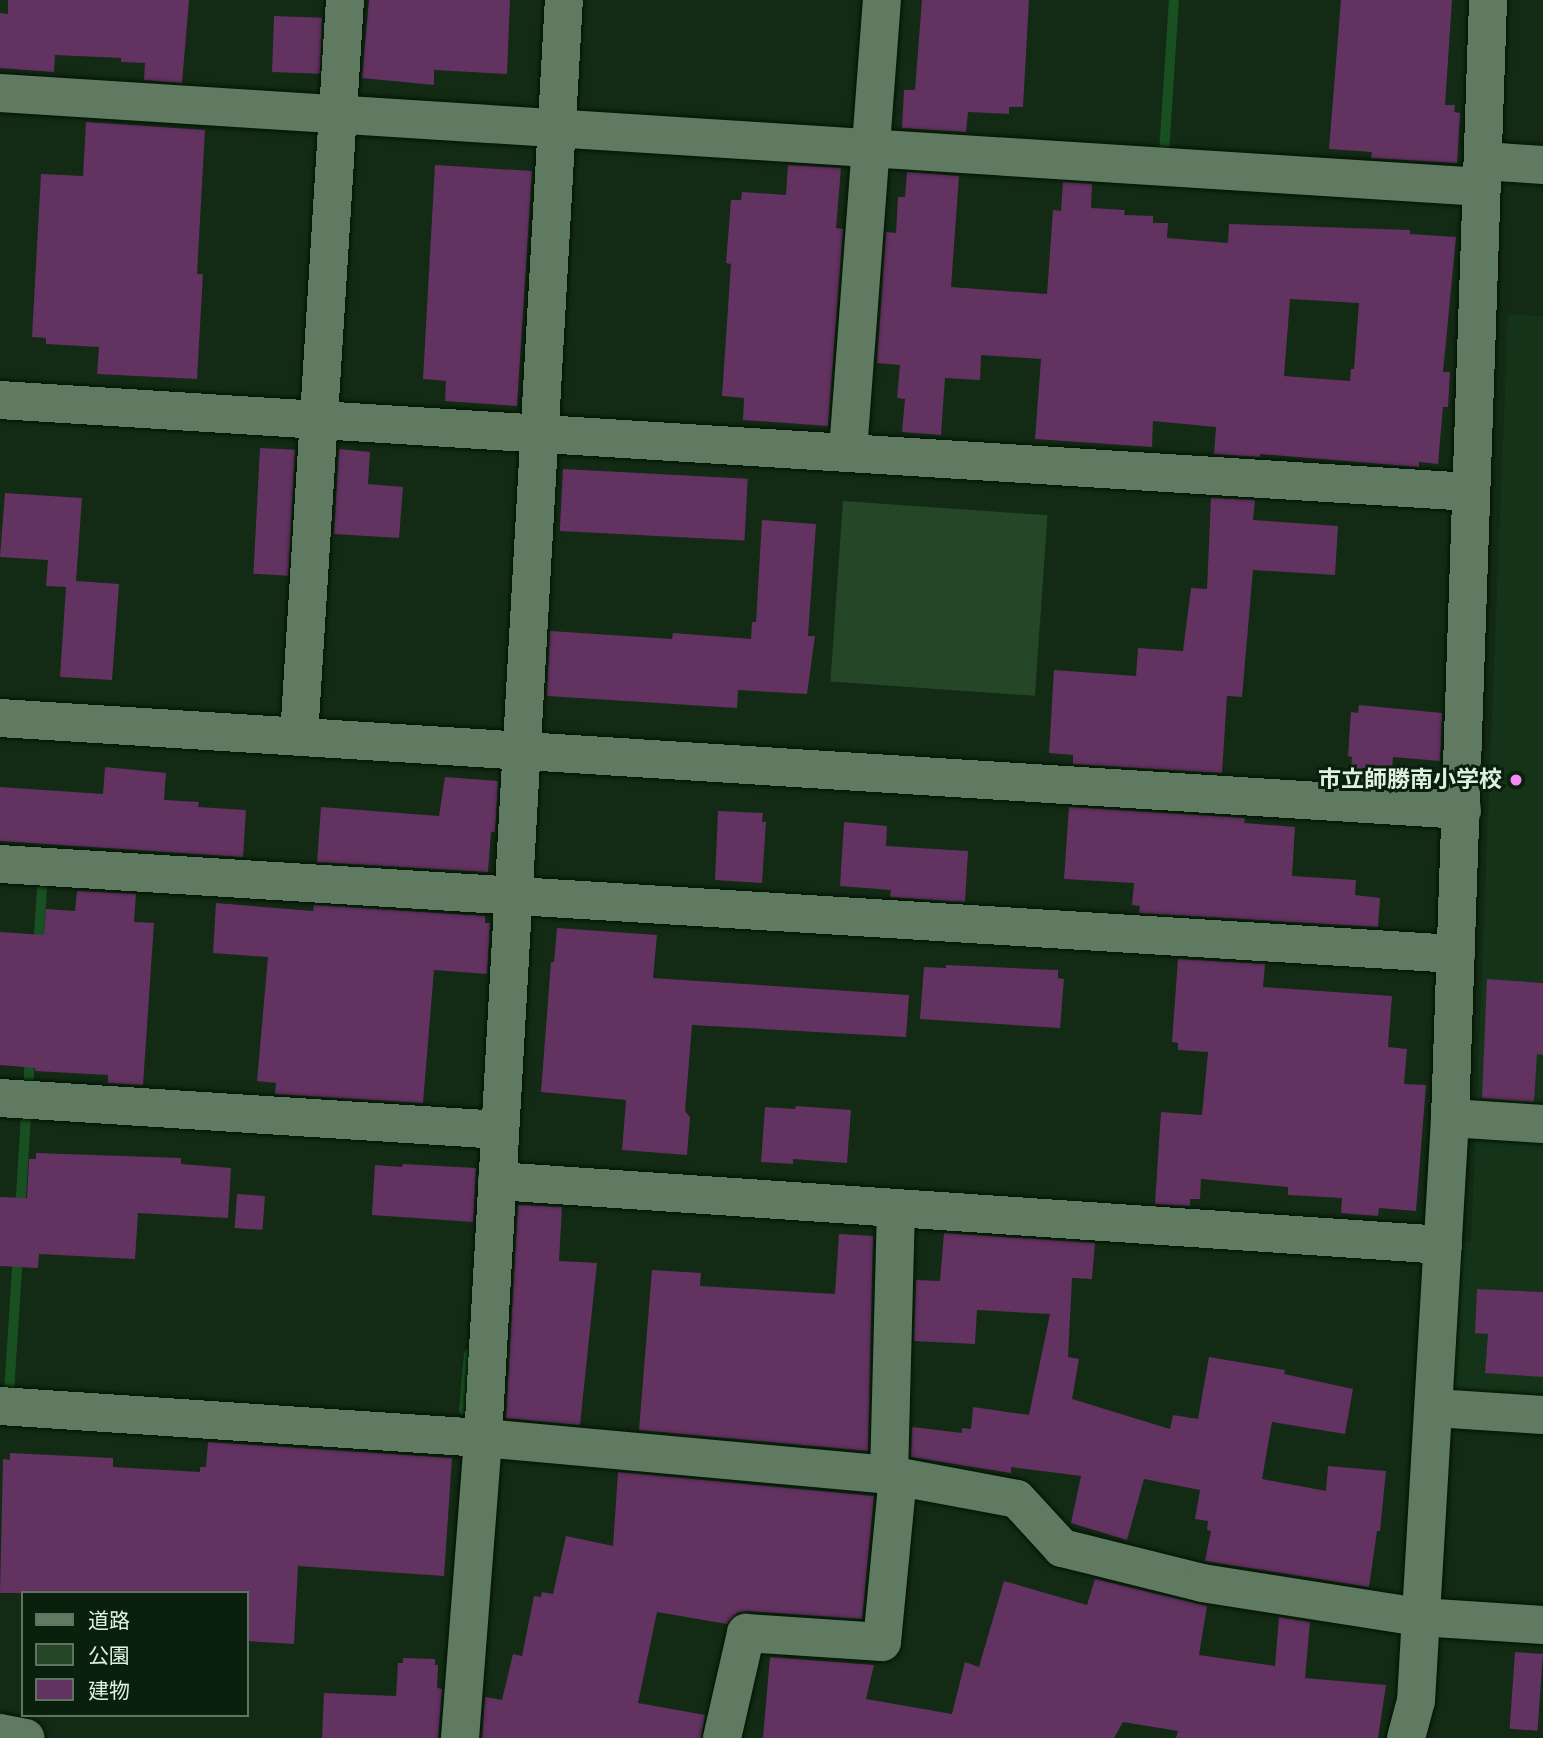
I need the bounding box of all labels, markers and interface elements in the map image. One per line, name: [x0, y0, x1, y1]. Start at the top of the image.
place label: 市立師勝南小学校: [1318, 766, 1502, 794]
marker: 市立師勝南小学校: [1508, 772, 1524, 788]
legend: [21, 1591, 248, 1717]
text: 道路: [88, 1607, 130, 1635]
text: 公園: [88, 1642, 130, 1670]
text: 建物: [88, 1677, 130, 1705]

